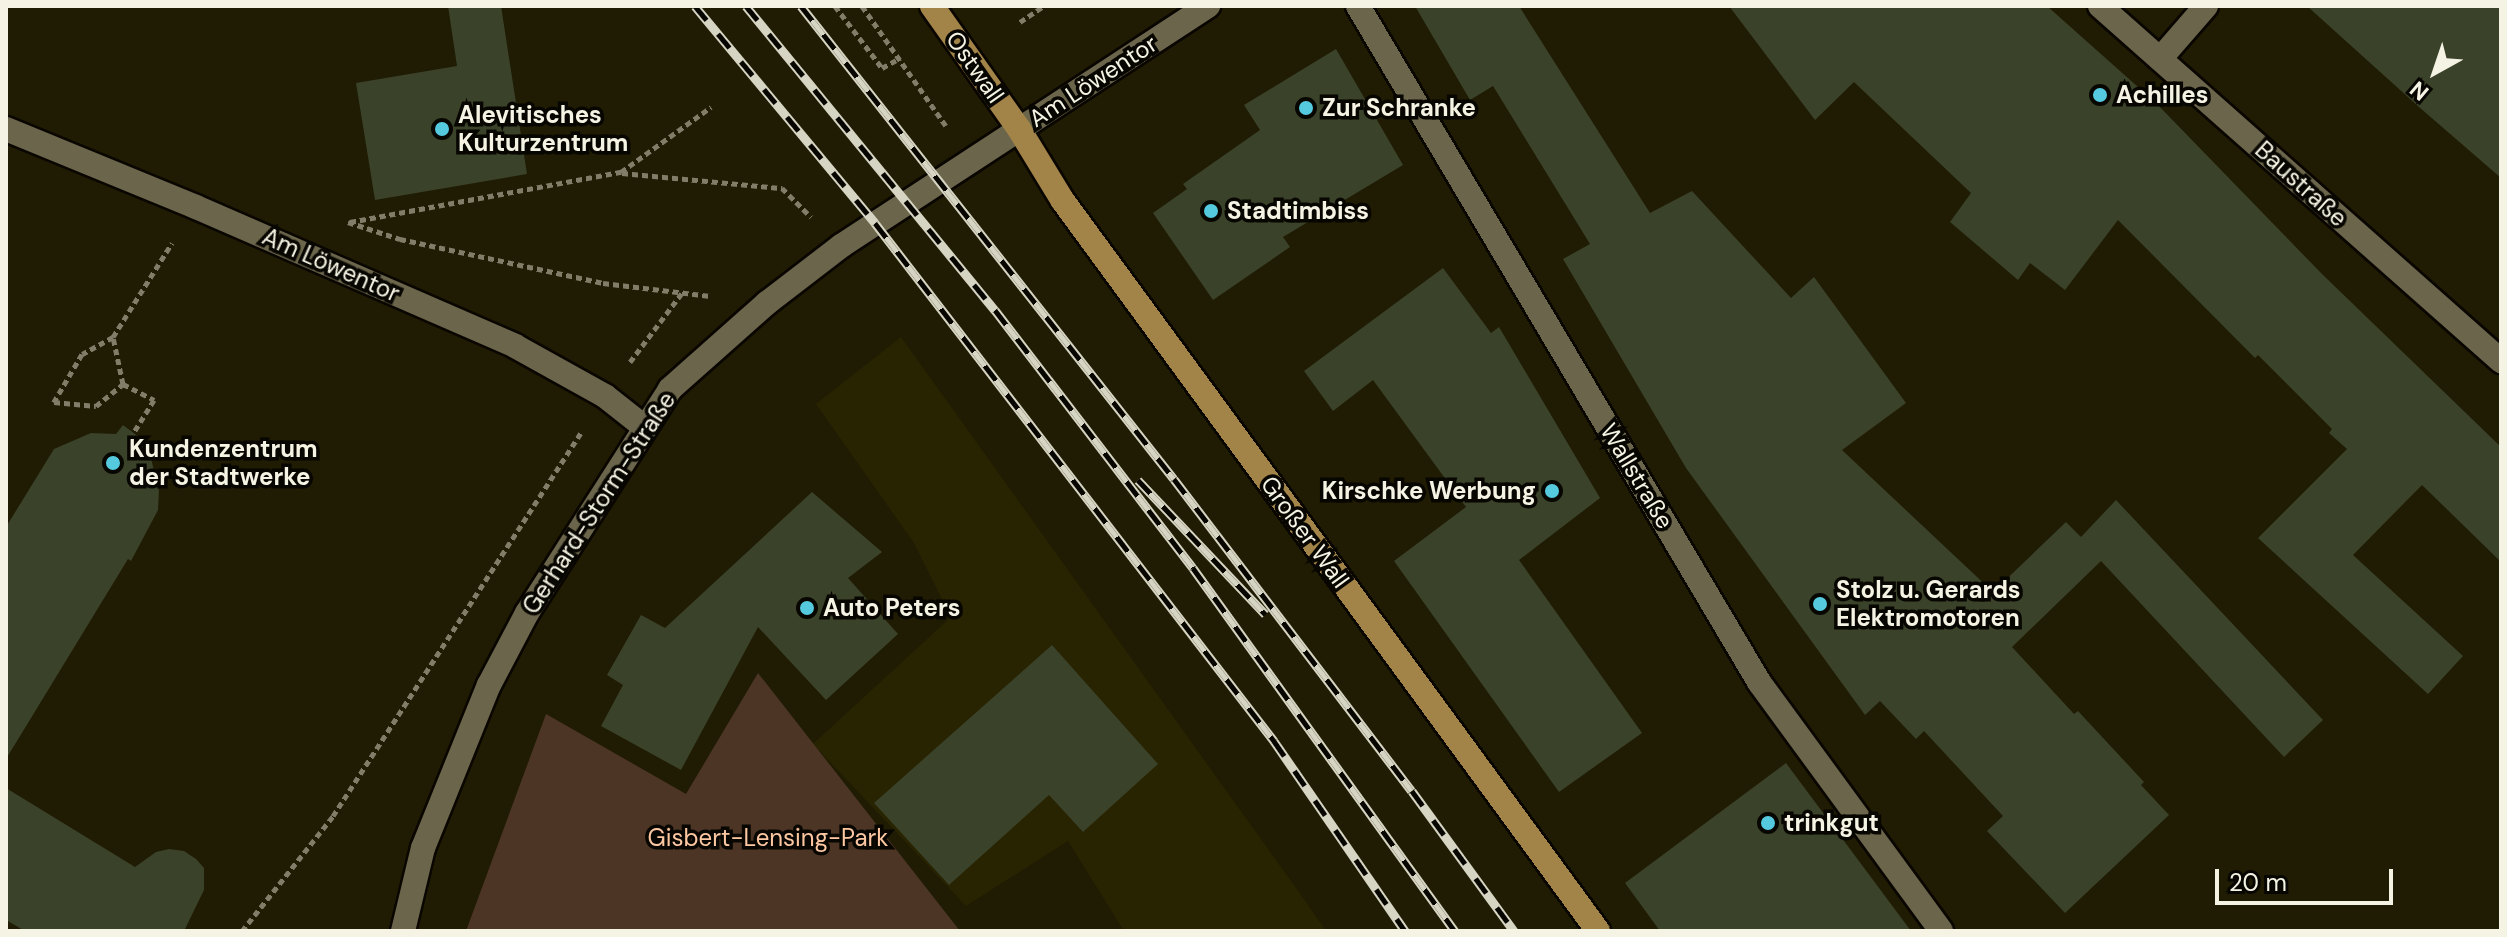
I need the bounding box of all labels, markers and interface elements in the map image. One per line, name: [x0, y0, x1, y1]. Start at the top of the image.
street label: Ostwall: [940, 26, 1010, 108]
street label: Am Löwentor: [1023, 29, 1163, 133]
north arrow: [2395, 32, 2475, 112]
text: N: [2404, 75, 2435, 107]
place label: Achilles: [2116, 81, 2208, 109]
marker: Achilles: [2091, 86, 2109, 104]
place label: Zur Schranke: [1322, 94, 1476, 122]
marker: Zur Schranke: [1297, 99, 1315, 117]
place label: Alevitisches Kulturzentrum: [458, 101, 628, 157]
marker: Alevitisches Kulturzentrum: [433, 120, 451, 138]
street label: Baustraße: [2249, 135, 2353, 233]
place label: Stadtimbiss: [1227, 197, 1369, 225]
marker: Stadtimbiss: [1202, 202, 1220, 220]
street label: Am Löwentor: [258, 222, 404, 308]
street label: Gerhard-Storm-Straße: [516, 387, 682, 619]
street label: Wallstraße: [1594, 418, 1680, 534]
place label: Kundenzentrum der Stadtwerke: [129, 435, 318, 491]
marker: Kundenzentrum der Stadtwerke: [104, 454, 122, 472]
street label: Großer Wall: [1255, 471, 1355, 593]
place label: Kirschke Werbung: [1322, 477, 1536, 505]
marker: Kirschke Werbung: [1543, 482, 1561, 500]
place label: Stolz u. Gerards Elektromotoren: [1836, 576, 2021, 632]
place label: Auto Peters: [823, 594, 960, 622]
marker: Stolz u. Gerards Elektromotoren: [1811, 595, 1829, 613]
marker: Auto Peters: [798, 599, 816, 617]
place label: trinkgut: [1784, 809, 1879, 837]
marker: trinkgut: [1759, 814, 1777, 832]
park label: Gisbert-Lensing-Park: [648, 824, 888, 852]
scale bar: [2219, 853, 2397, 903]
text: 20 m: [2229, 867, 2287, 898]

